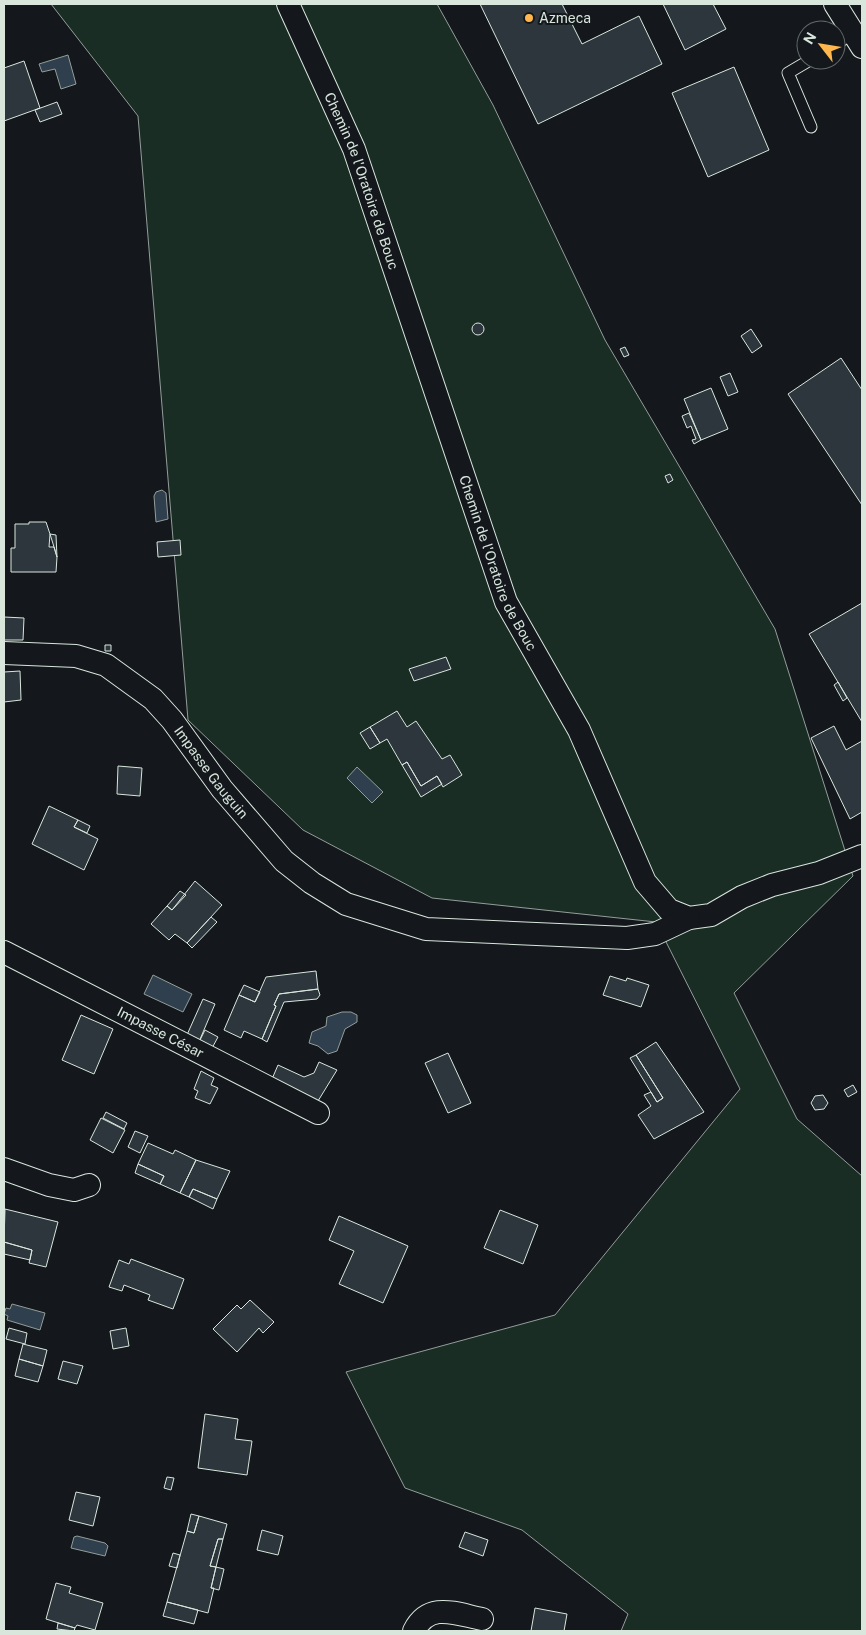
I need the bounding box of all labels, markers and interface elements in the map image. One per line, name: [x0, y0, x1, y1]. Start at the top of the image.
place label: Azmeca: [539, 10, 591, 26]
marker: Azmeca: [523, 12, 535, 24]
north arrow: [796, 20, 846, 70]
text: N: [800, 29, 820, 47]
street label: Chemin de l'Oratoire de Bouc: [321, 90, 402, 272]
street label: Chemin de l'Oratoire de Bouc: [456, 473, 540, 654]
street label: Impasse Gauguin: [171, 723, 252, 822]
street label: Impasse César: [115, 1003, 207, 1061]

